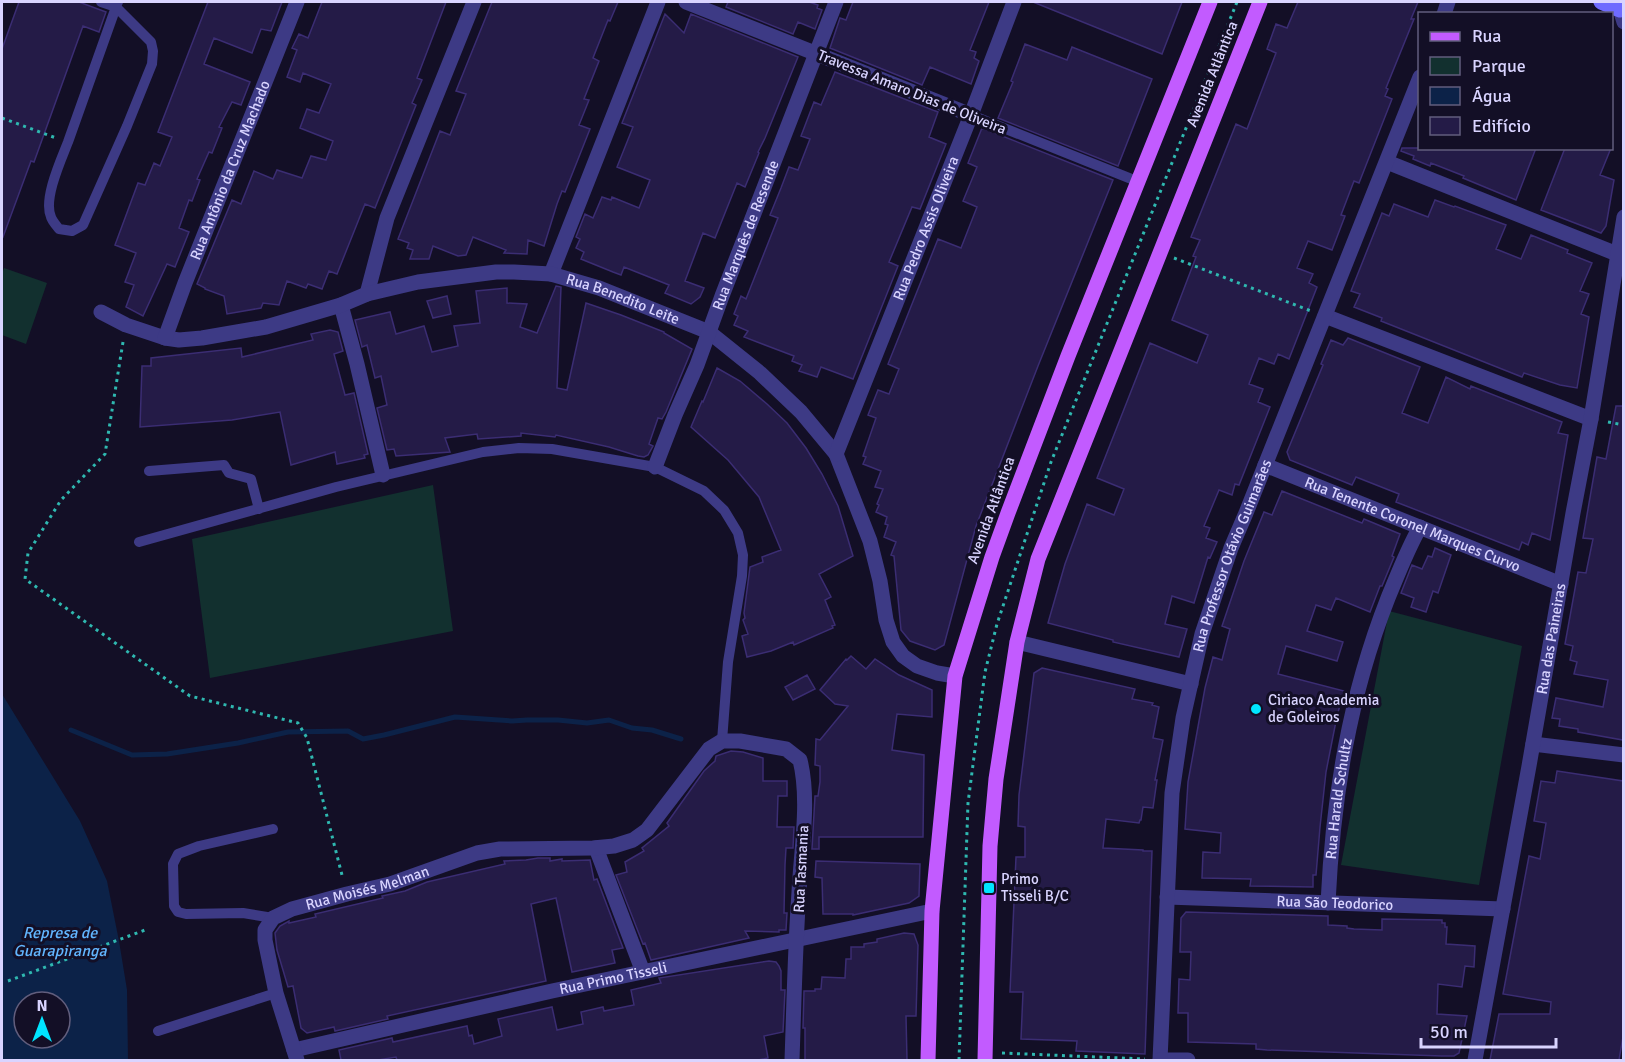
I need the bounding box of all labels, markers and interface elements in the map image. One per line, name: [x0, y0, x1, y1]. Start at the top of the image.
legend: [1418, 12, 1613, 150]
street label: Avenida Atlântica: [1183, 18, 1241, 130]
text: Rua: [1472, 25, 1501, 47]
street label: Travessa Amaro Dias de Oliveira: [815, 46, 1009, 138]
text: Parque: [1472, 55, 1526, 77]
street label: Rua Antônio da Cruz Machado: [186, 78, 274, 262]
text: Água: [1472, 85, 1511, 107]
text: Edifício: [1472, 115, 1531, 137]
street label: Rua Pedro Assis Oliveira: [889, 154, 963, 303]
street label: Rua Marquês de Resende: [709, 158, 783, 313]
street label: Rua Benedito Leite: [564, 270, 682, 328]
street label: Avenida Atlântica: [963, 454, 1019, 566]
street label: Rua Professor Otávio Guimarães: [1189, 456, 1276, 654]
street label: Rua Tenente Coronel Marques Curvo: [1302, 473, 1523, 576]
street label: Rua das Paineiras: [1533, 581, 1570, 696]
place label: Ciriaco Academia de Goleiros: [1268, 691, 1379, 726]
marker: Ciriaco Academia de Goleiros: [1249, 702, 1263, 716]
street label: Rua Harald Schultz: [1322, 736, 1356, 860]
street label: Rua Tasmania: [790, 825, 812, 913]
street label: Rua Moisés Melman: [304, 862, 432, 914]
place label: Primo Tisseli B/C: [1001, 870, 1069, 905]
marker: Primo Tisseli B/C: [982, 881, 996, 895]
street label: Rua São Teodorico: [1276, 892, 1394, 914]
water label: Represa de Guarapiranga: [13, 923, 107, 961]
street label: Rua Primo Tisseli: [558, 958, 668, 998]
north arrow: [12, 990, 72, 1050]
text: N: [36, 996, 48, 1016]
scale bar: [1421, 1011, 1556, 1049]
text: 50 m: [1430, 1021, 1468, 1043]

